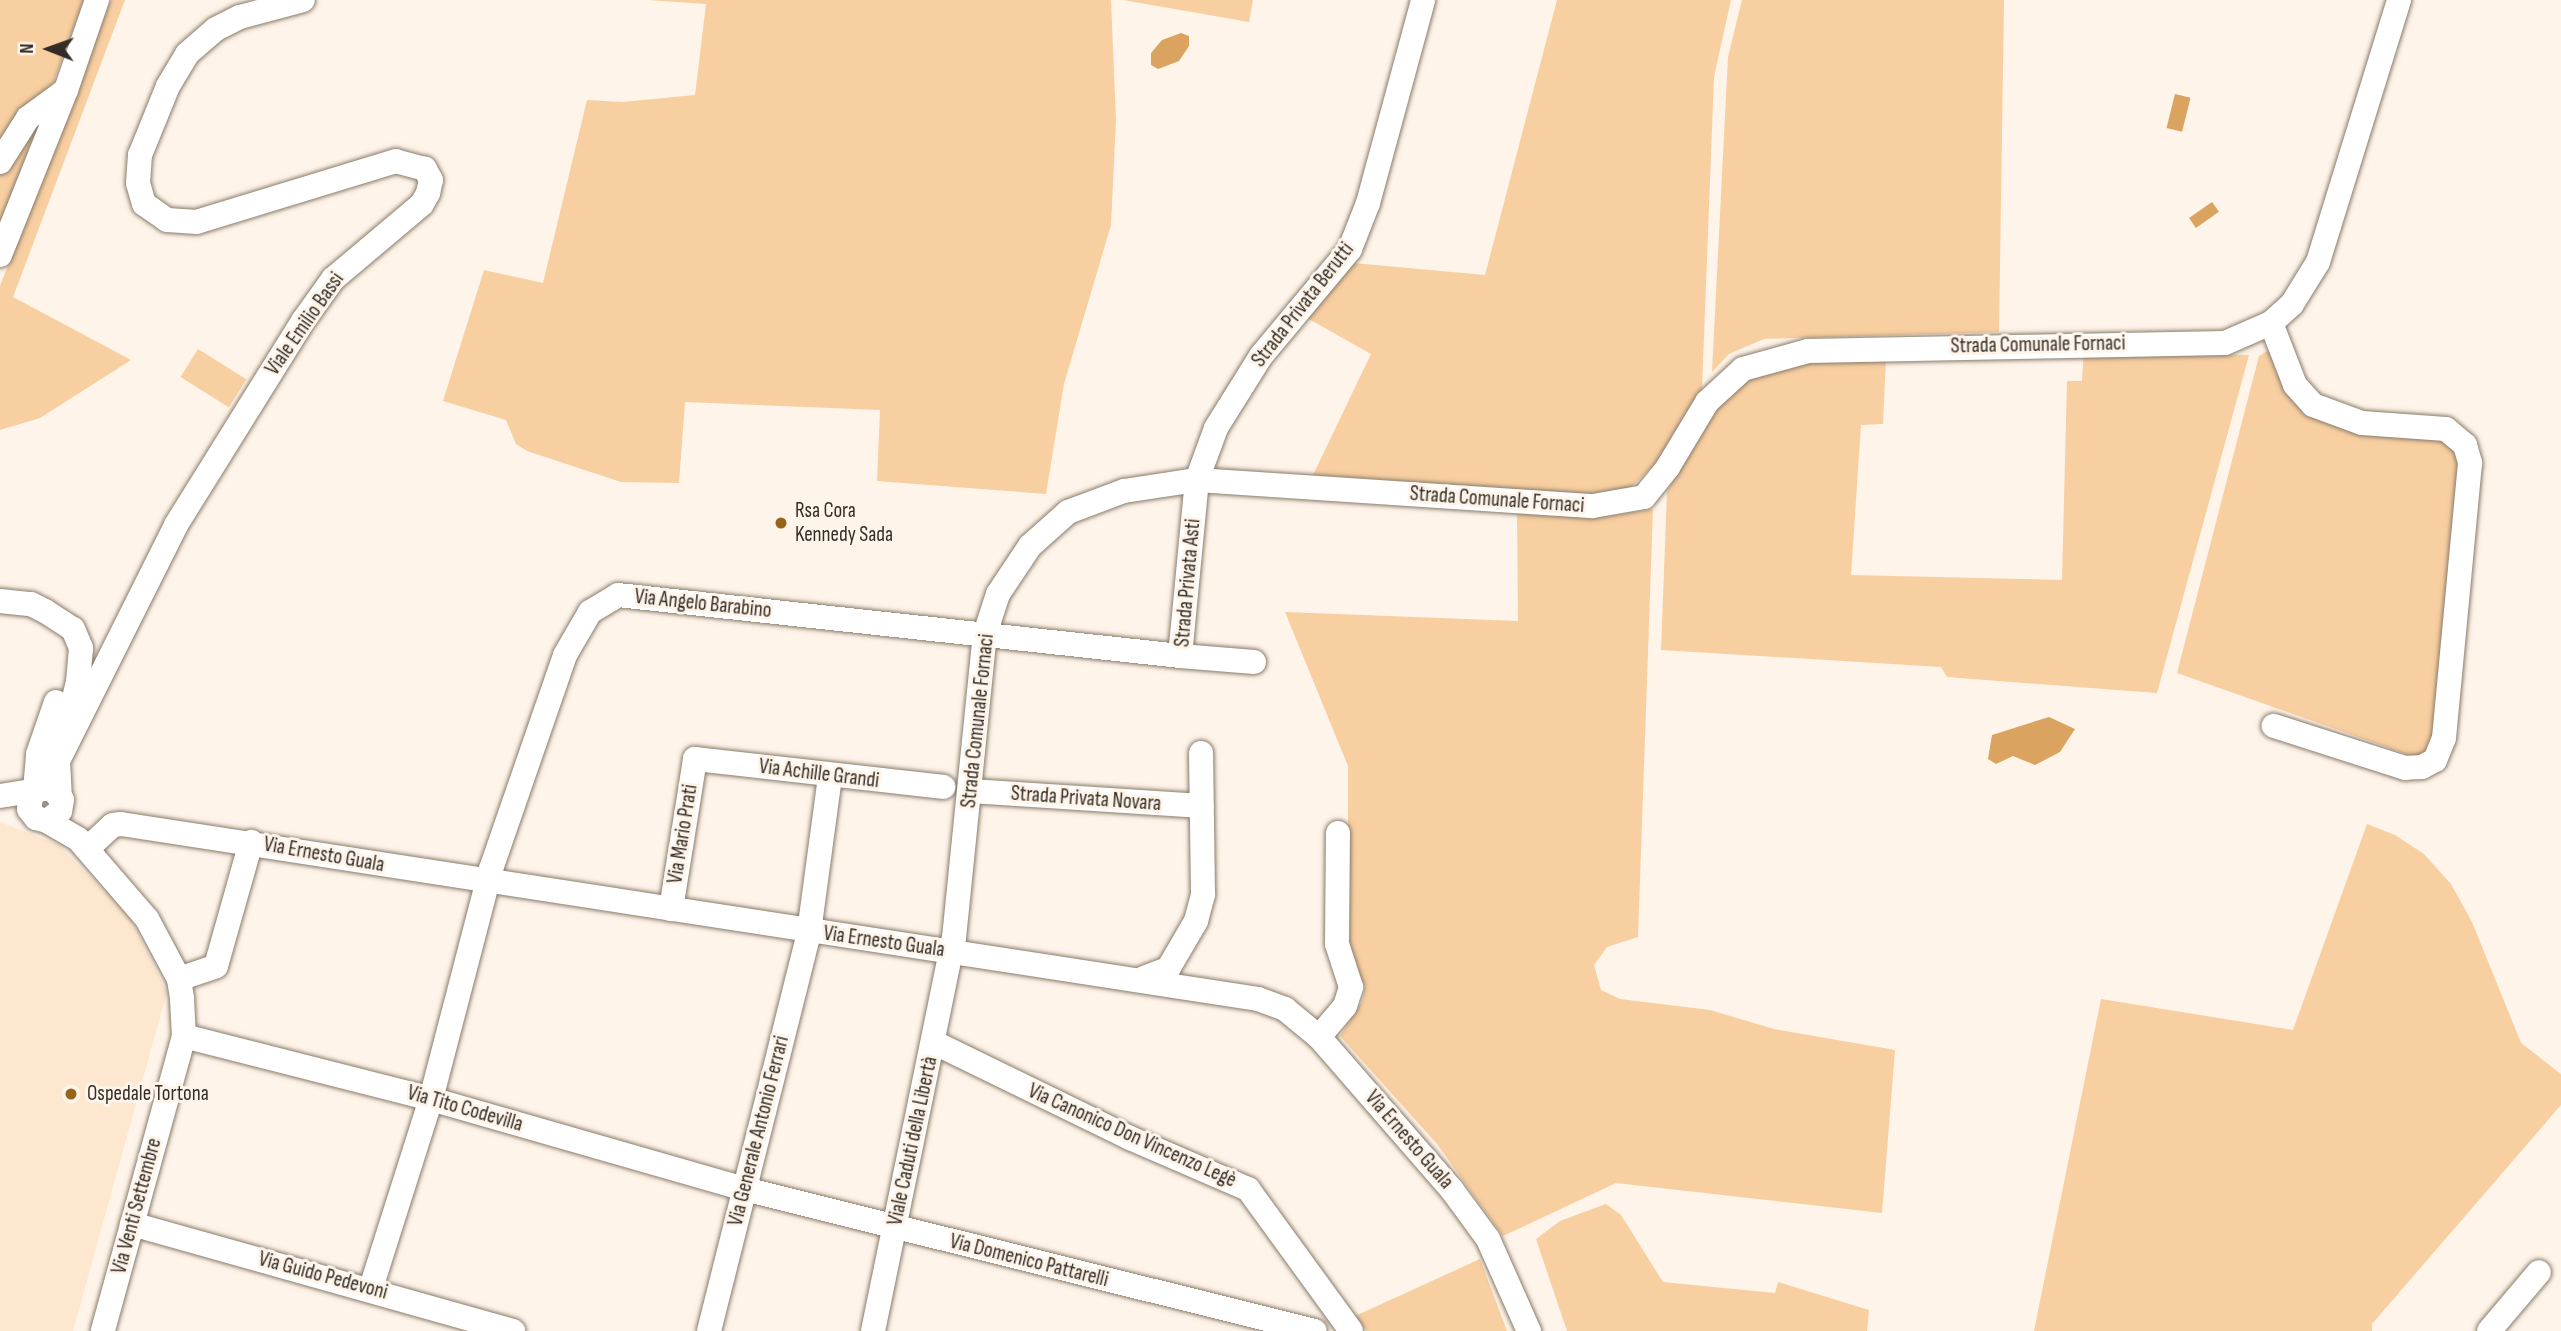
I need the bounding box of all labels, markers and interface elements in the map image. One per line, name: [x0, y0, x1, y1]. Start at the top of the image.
north arrow: [14, 14, 84, 84]
text: N: [16, 43, 39, 54]
street label: Strada Privata Berutti: [1247, 238, 1359, 372]
street label: Viale Emilio Bassi: [260, 268, 350, 380]
street label: Strada Comunale Fornaci: [1950, 331, 2126, 359]
street label: Strada Comunale Fornaci: [1409, 481, 1585, 519]
place label: Rsa Cora Kennedy Sada: [795, 498, 893, 548]
marker: Rsa Cora Kennedy Sada: [773, 515, 789, 531]
street label: Strada Privata Asti: [1170, 518, 1206, 648]
street label: Via Angelo Barabino: [633, 584, 773, 624]
street label: Strada Comunale Fornaci: [956, 633, 1000, 809]
street label: Via Achille Grandi: [757, 754, 881, 794]
street label: Strada Privata Novara: [1010, 781, 1162, 817]
street label: Via Mario Prati: [663, 783, 703, 885]
street label: Via Ernesto Guala: [262, 832, 386, 878]
street label: Via Ernesto Guala: [822, 921, 946, 963]
street label: Via Generale Antonio Ferrari: [723, 1033, 795, 1229]
street label: Viale Caduti della Libertà: [883, 1054, 943, 1228]
street label: Via Canonico Don Vincenzo Legè: [1024, 1079, 1240, 1193]
street label: Via Tito Codevilla: [404, 1080, 526, 1138]
place label: Ospedale Tortona: [87, 1081, 209, 1107]
marker: Ospedale Tortona: [61, 1084, 81, 1104]
street label: Via Ernesto Guala: [1359, 1086, 1459, 1194]
street label: Via Venti Settembre: [107, 1135, 167, 1277]
street label: Via Domenico Pattarelli: [947, 1229, 1111, 1293]
street label: Via Guido Pedevoni: [256, 1247, 390, 1305]

